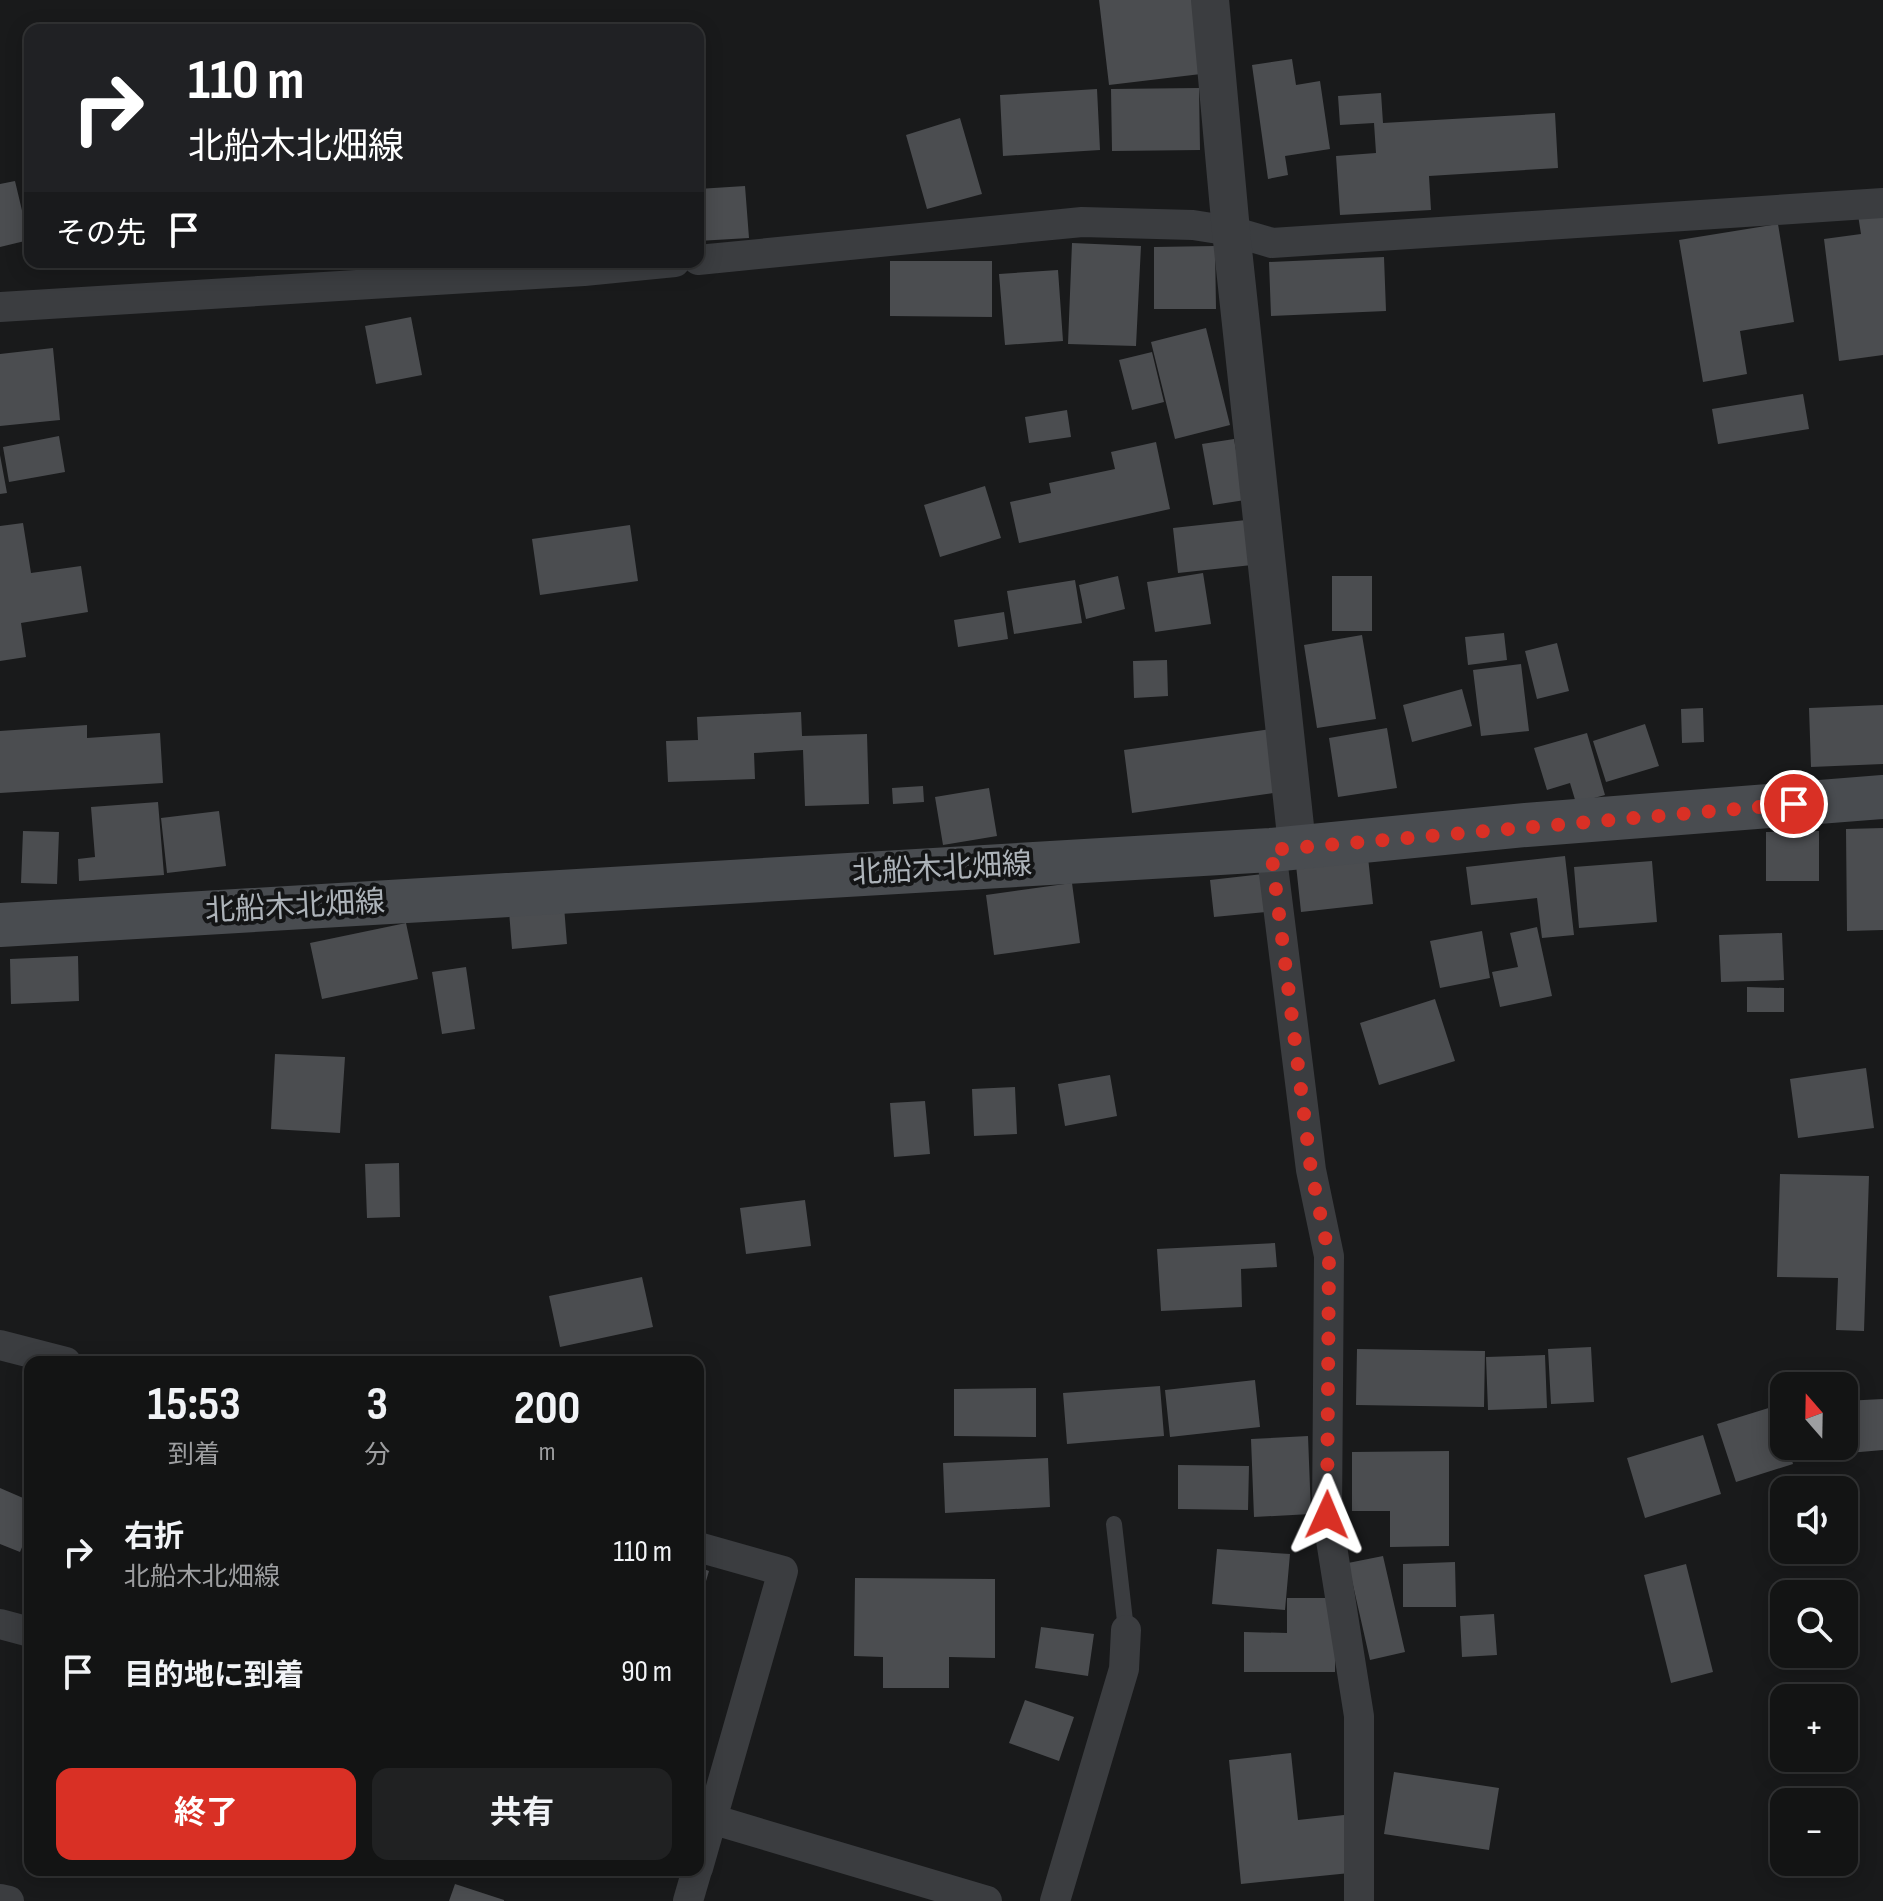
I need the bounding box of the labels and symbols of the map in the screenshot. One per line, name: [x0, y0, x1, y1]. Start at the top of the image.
pin: [1760, 770, 1828, 838]
street label: 北船木北畑線: [851, 846, 1033, 892]
street label: 北船木北畑線: [204, 884, 386, 930]
north arrow: [1770, 1372, 1858, 1460]
position arrow: [1285, 1473, 1369, 1557]

